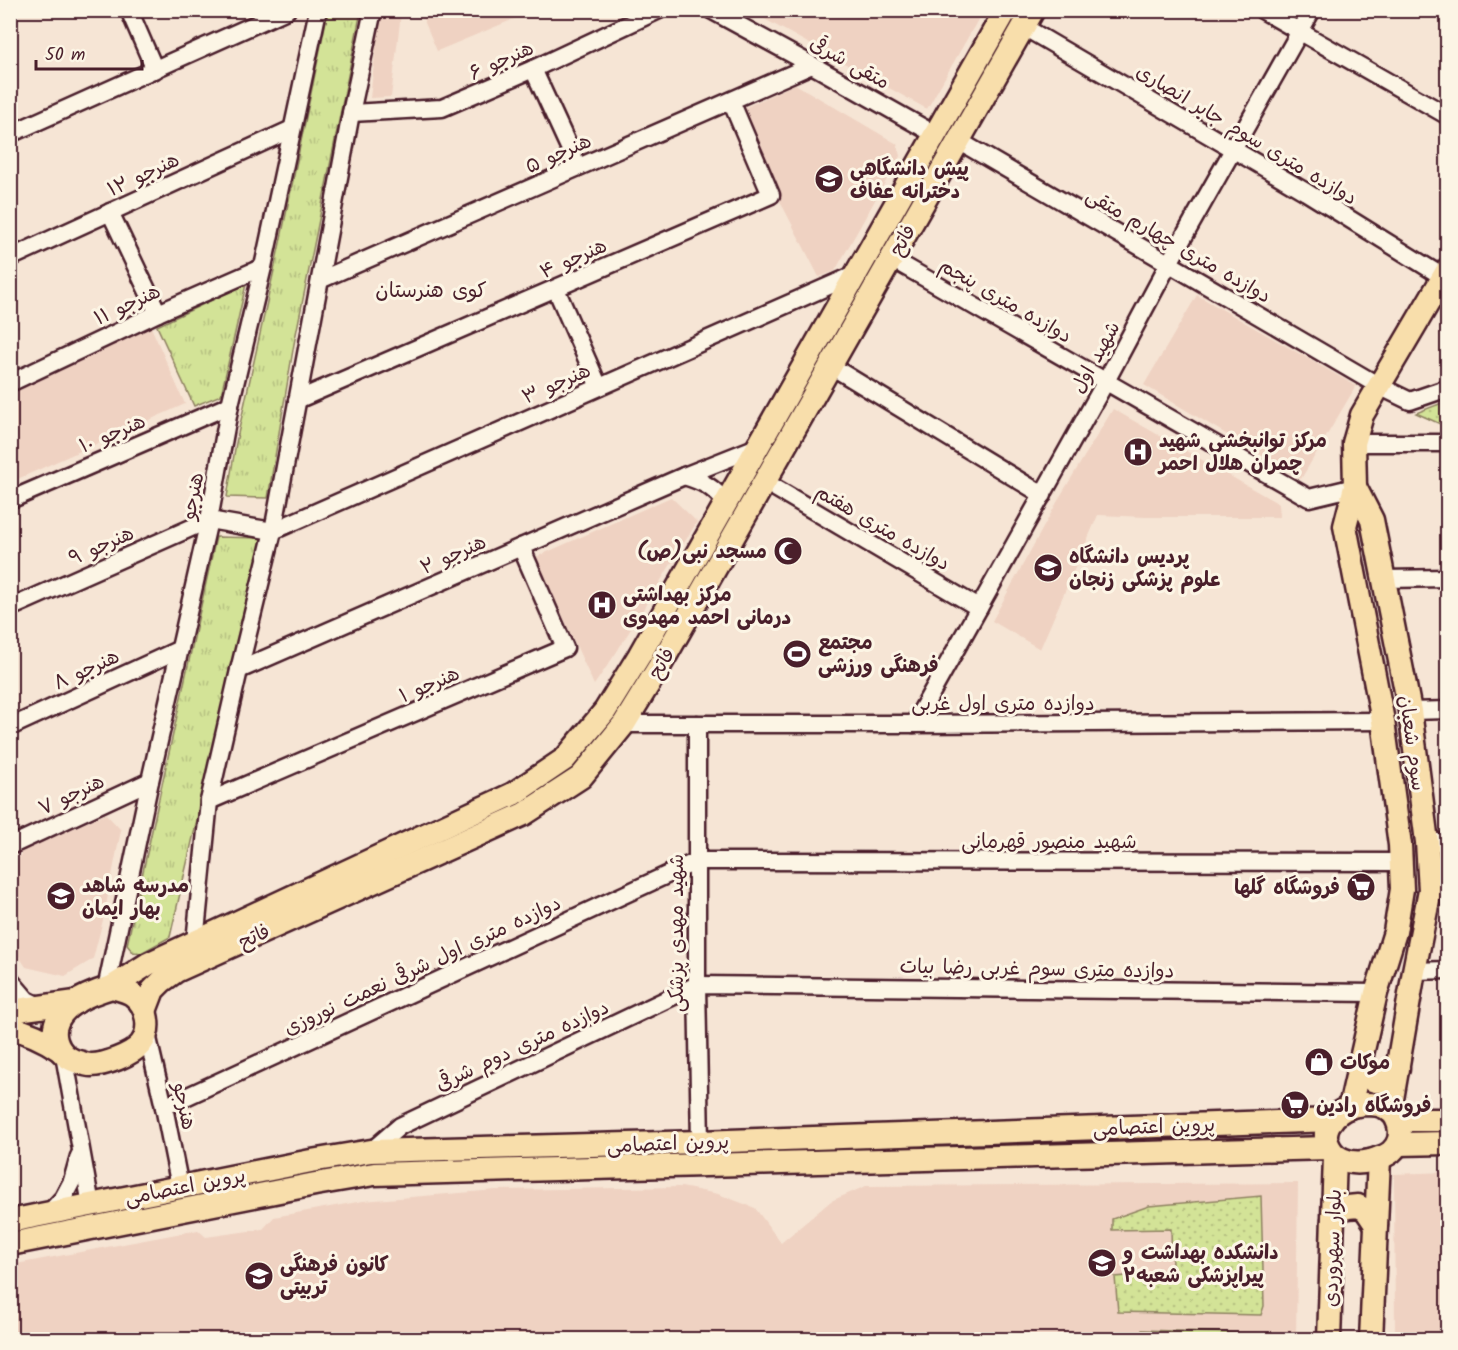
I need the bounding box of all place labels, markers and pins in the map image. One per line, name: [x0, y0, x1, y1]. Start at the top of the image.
place label: پیش دانشگاهی دخترانه عفاف: [850, 154, 969, 209]
school or university icon: پیش دانشگاهی دخترانه عفاف: [813, 163, 845, 195]
place label: مرکز توانبخشی شهید چمران هلال احمر: [1157, 426, 1327, 481]
hospital icon: مرکز توانبخشی شهید چمران هلال احمر: [1122, 436, 1154, 468]
mosque icon: مسجد نبی(ص): [772, 535, 804, 567]
place label: مسجد نبی(ص): [637, 537, 767, 569]
place label: پردیس دانشگاه علوم پزشکى زنجان: [1069, 542, 1221, 597]
school or university icon: پردیس دانشگاه علوم پزشکى زنجان: [1032, 552, 1064, 584]
place label: مرکز بهداشتی درمانی احمد مهدوی: [623, 580, 791, 635]
hospital icon: مرکز بهداشتی درمانی احمد مهدوی: [586, 589, 618, 621]
place label: مجتمع فرهنگی ورزشی: [818, 628, 939, 683]
sports icon: مجتمع فرهنگی ورزشی: [781, 638, 813, 670]
place label: مدرسه شاهد بهار ایمان: [82, 871, 189, 926]
supermarket icon: فروشگاه گلها: [1345, 871, 1377, 903]
place label: فروشگاه گلها: [1234, 873, 1340, 905]
school or university icon: مدرسه شاهد بهار ایمان: [45, 880, 77, 912]
shop icon: موکات: [1303, 1046, 1335, 1078]
place label: موکات: [1340, 1048, 1390, 1080]
supermarket icon: فروشگاه رادین: [1279, 1089, 1311, 1121]
place label: فروشگاه رادین: [1316, 1091, 1431, 1123]
place label: دانشکده بهداشت و پیراپزشکى شعبه۲: [1121, 1238, 1278, 1293]
school or university icon: دانشکده بهداشت و پیراپزشکى شعبه۲: [1086, 1247, 1118, 1279]
place label: کانون فرهنگی تربیتی: [280, 1250, 389, 1305]
school or university icon: کانون فرهنگی تربیتی: [243, 1260, 275, 1292]

